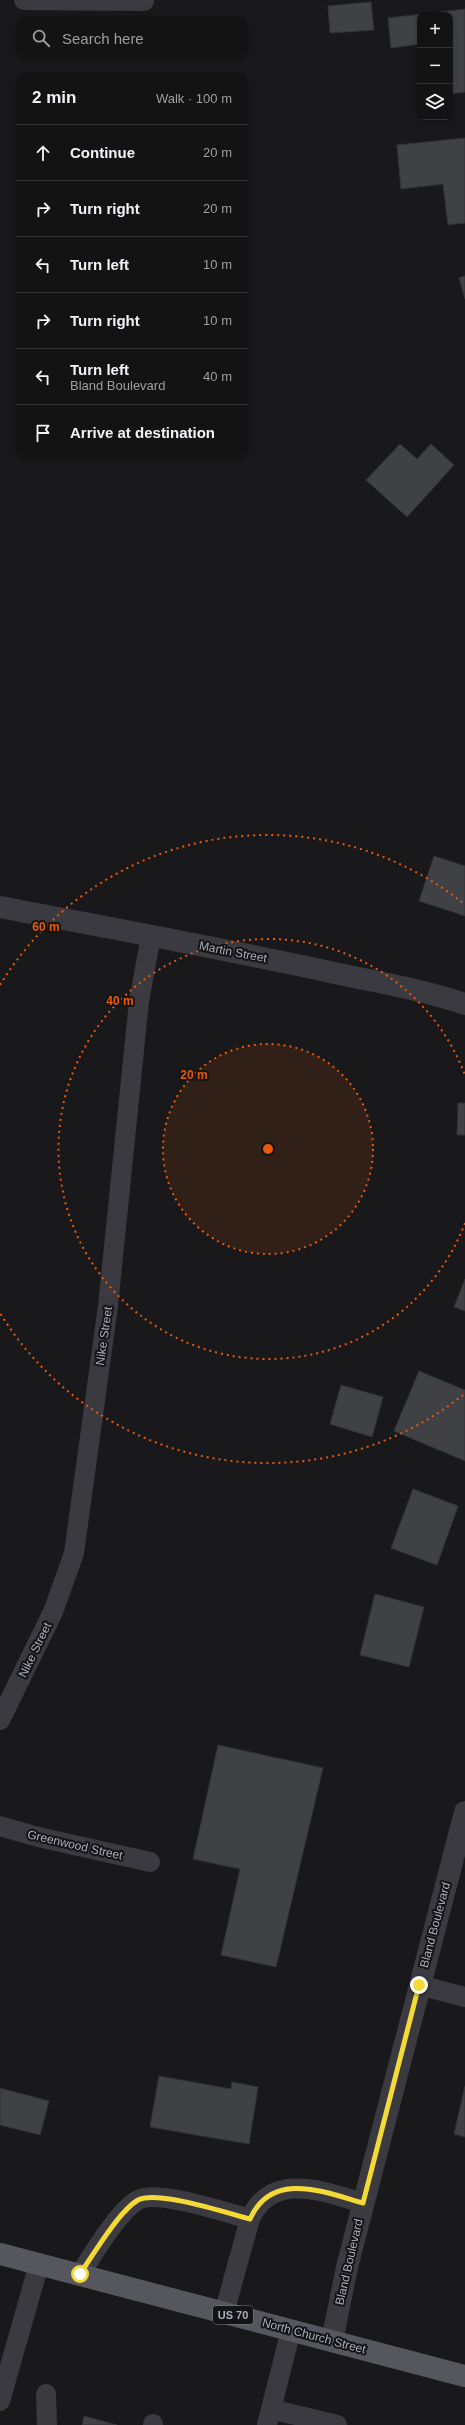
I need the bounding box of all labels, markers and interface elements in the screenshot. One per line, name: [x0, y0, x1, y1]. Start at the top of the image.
map controls: [417, 12, 453, 120]
button: +: [417, 12, 453, 48]
search box: [16, 16, 248, 60]
icon: search: [30, 27, 52, 49]
text: Search here: [62, 30, 144, 47]
button: −: [417, 48, 453, 84]
button: layers: [417, 84, 453, 120]
text: 2 min: [32, 88, 76, 107]
text: Walk · 100 m: [156, 91, 232, 106]
icon: ahead: [32, 142, 54, 164]
text: Continue: [70, 144, 135, 161]
text: 20 m: [203, 145, 232, 160]
icon: right: [32, 198, 54, 220]
text: Turn right: [70, 200, 140, 217]
text: 20 m: [203, 201, 232, 216]
icon: left: [32, 254, 54, 276]
text: Turn left: [70, 256, 129, 273]
text: 10 m: [203, 257, 232, 272]
icon: right: [32, 310, 54, 332]
text: Turn right: [70, 312, 140, 329]
text: 10 m: [203, 313, 232, 328]
text: Turn left: [70, 361, 129, 378]
icon: left: [32, 366, 54, 388]
text: 40 m: [203, 369, 232, 384]
text: Bland Boulevard: [70, 378, 165, 393]
icon: arrive: [32, 422, 54, 444]
text: Arrive at destination: [70, 424, 215, 441]
text: 60 m: [32, 920, 60, 934]
street label: Martin Street: [198, 939, 269, 966]
text: 40 m: [106, 994, 134, 1008]
text: 20 m: [180, 1068, 208, 1082]
centre of rings: [261, 1142, 275, 1156]
street label: Nike Street: [93, 1305, 115, 1366]
street label: Nike Street: [16, 1620, 55, 1680]
street label: Greenwood Street: [26, 1827, 125, 1863]
street label: Bland Boulevard: [417, 1881, 453, 1969]
route end: [410, 1976, 428, 1994]
street label: Bland Boulevard: [332, 2218, 366, 2306]
route start: [71, 2265, 89, 2283]
road number: US 70: [213, 2306, 253, 2324]
street label: North Church Street: [261, 2315, 368, 2357]

